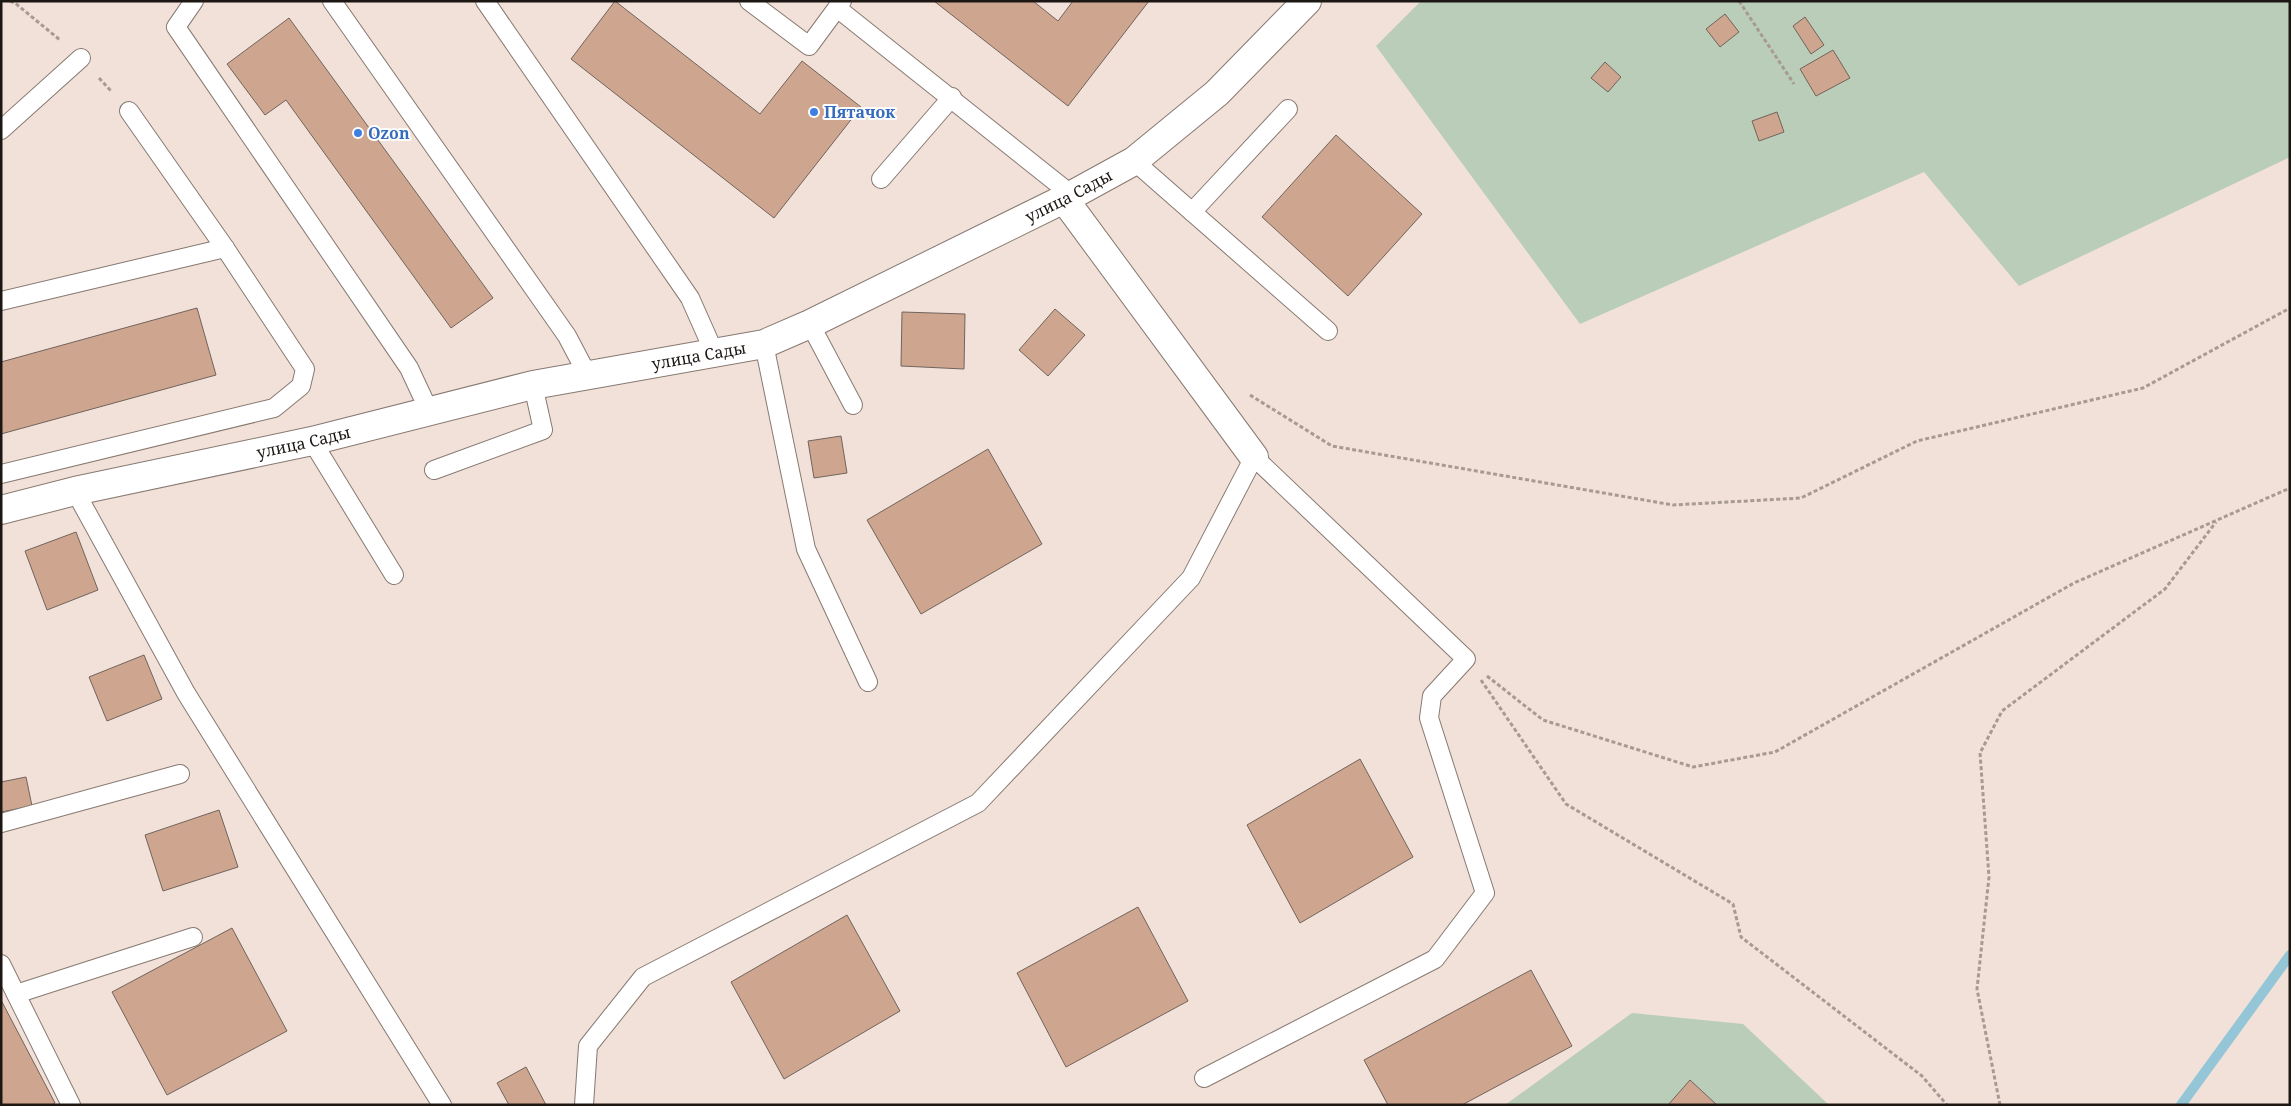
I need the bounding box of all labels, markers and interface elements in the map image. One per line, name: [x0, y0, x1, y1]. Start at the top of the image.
place label: Пятачок: [824, 101, 895, 123]
marker: Пятачок: [808, 106, 820, 118]
place label: Ozon: [368, 122, 410, 144]
marker: Ozon: [352, 127, 364, 139]
street label: улица Сады: [1021, 164, 1116, 227]
street label: улица Сады: [650, 336, 748, 375]
street label: улица Сады: [255, 421, 353, 463]

